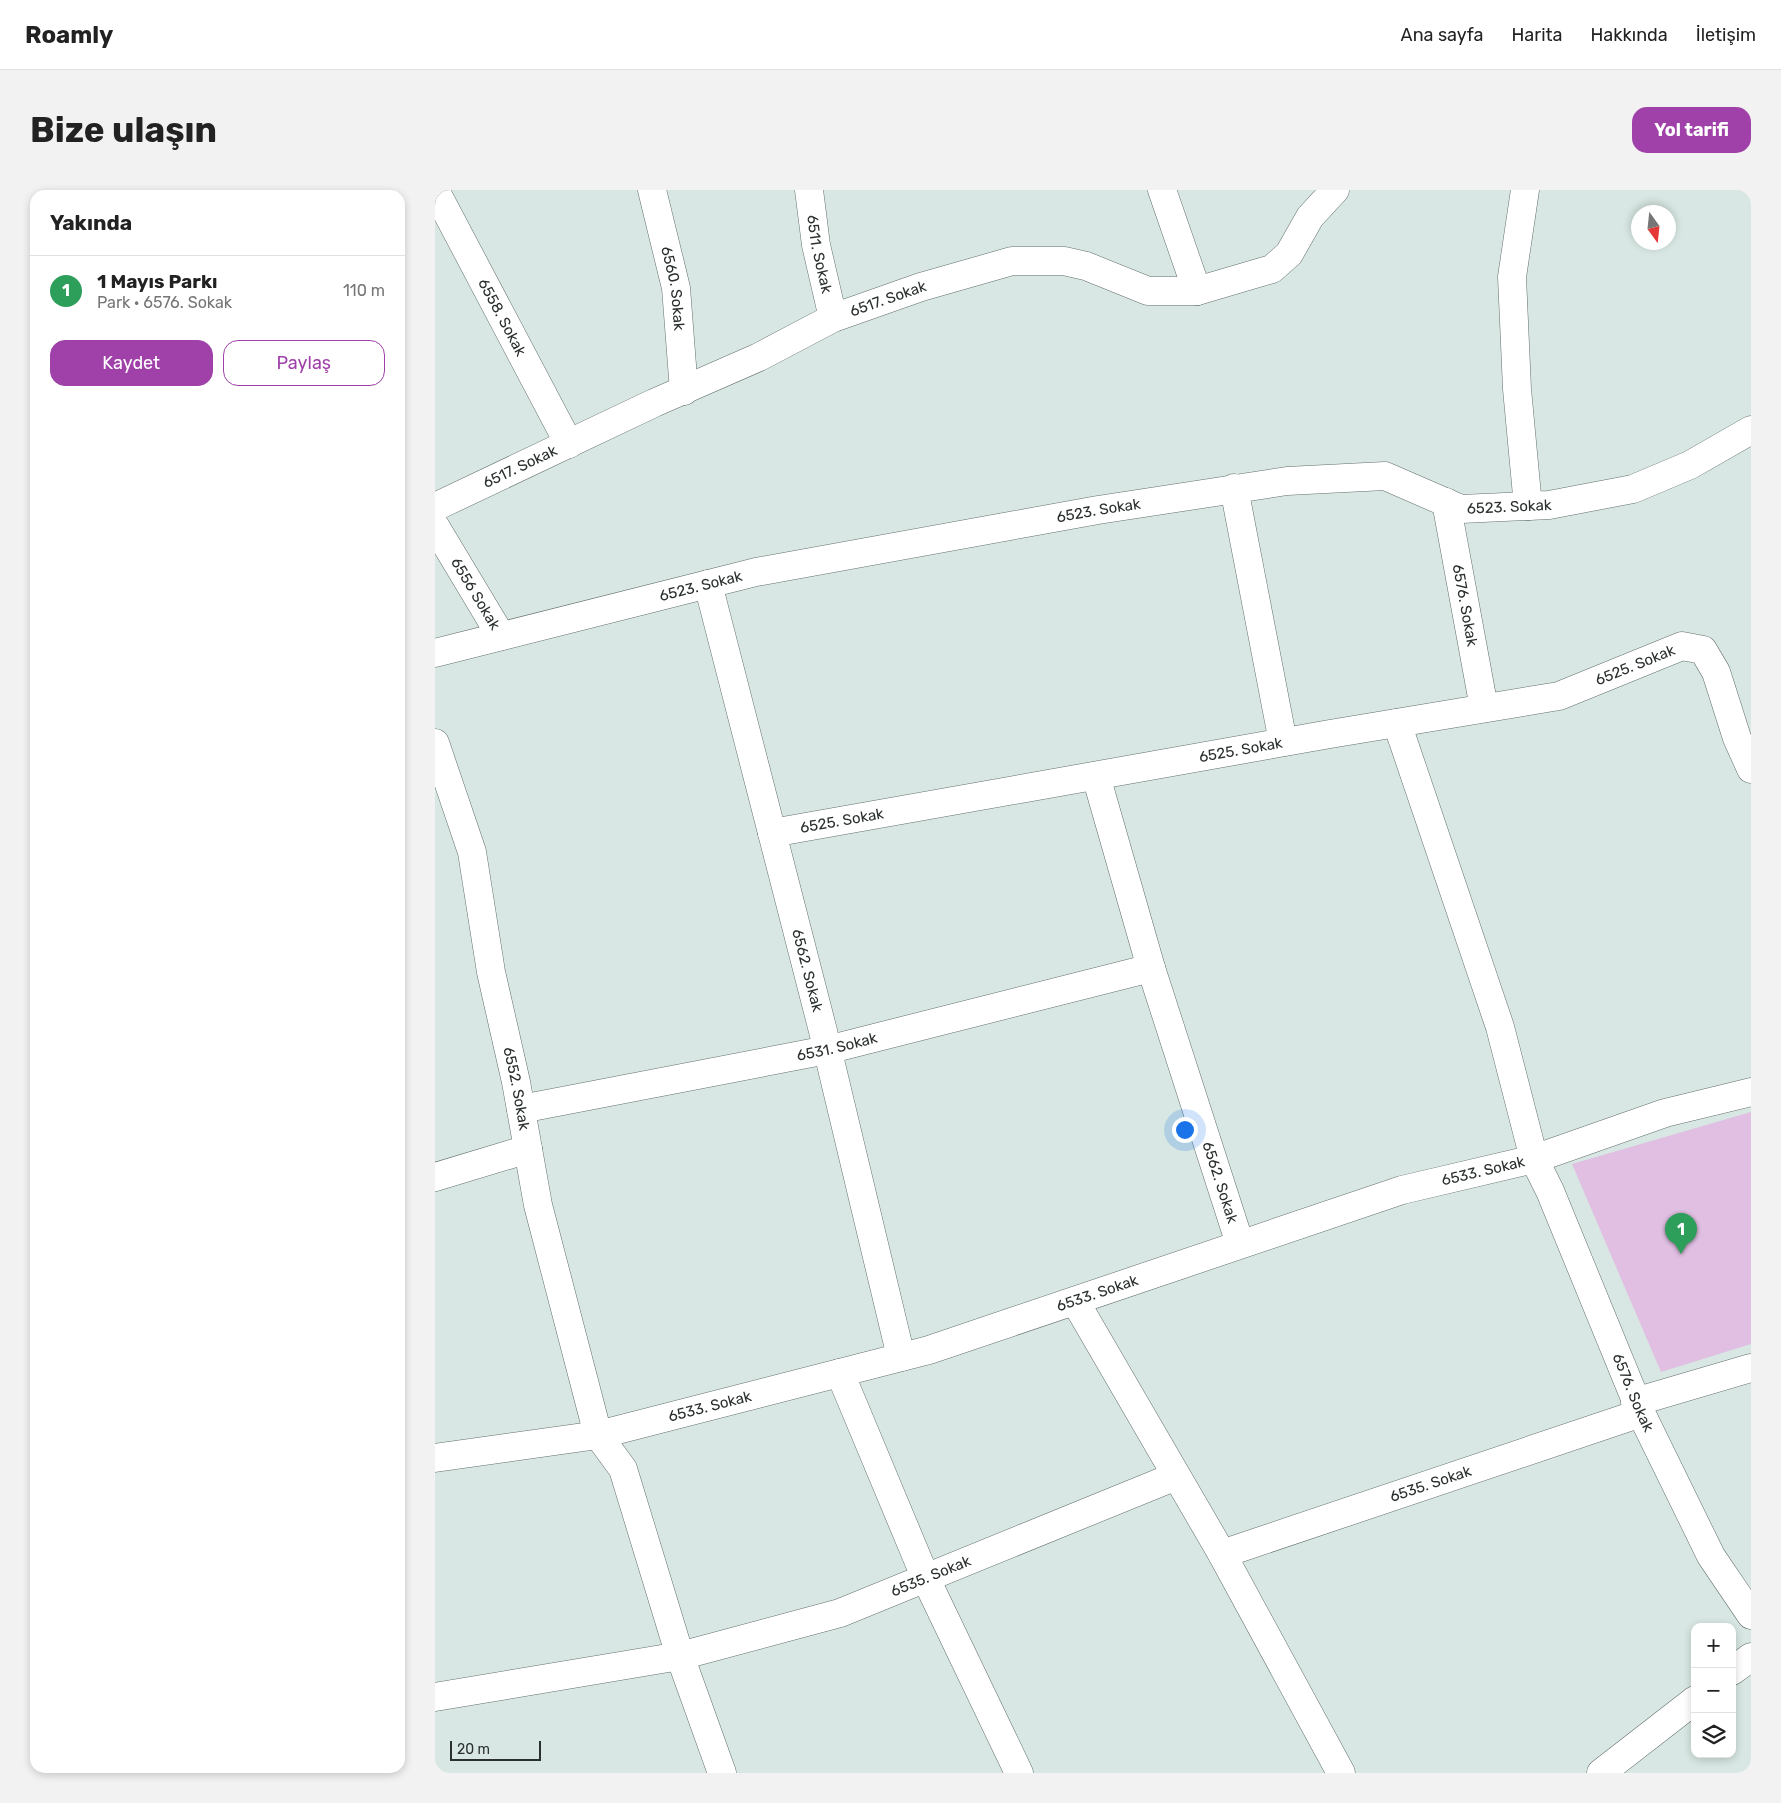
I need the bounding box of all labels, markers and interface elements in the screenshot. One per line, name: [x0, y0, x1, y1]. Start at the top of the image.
text: Roamly: [25, 21, 113, 49]
text: Ana sayfa: [1401, 24, 1484, 46]
text: Harita: [1512, 24, 1562, 46]
text: Hakkında: [1590, 24, 1668, 46]
text: İletişim: [1696, 24, 1756, 46]
button: Yol tarifi: [1632, 107, 1751, 153]
text: Bize ulaşın: [30, 109, 217, 151]
north arrow: [1631, 205, 1676, 250]
text: Yakında: [50, 210, 132, 235]
street label: 6511. Sokak: [803, 214, 836, 295]
street label: 6560. Sokak: [657, 244, 688, 332]
text: 1 Mayıs Parkı: [97, 270, 217, 293]
street label: 6558. Sokak: [474, 275, 530, 360]
street label: 6517. Sokak: [847, 277, 928, 320]
text: 1: [62, 281, 70, 300]
text: 110 m: [343, 281, 385, 300]
text: Park · 6576. Sokak: [97, 293, 232, 312]
button: Kaydet: [50, 340, 213, 386]
button: Paylaş: [223, 340, 385, 386]
street label: 6517. Sokak: [480, 441, 560, 492]
street label: 6523. Sokak: [1055, 495, 1142, 526]
street label: 6523. Sokak: [1466, 496, 1552, 518]
street label: 6556 Sokak: [447, 554, 504, 633]
street label: 6576. Sokak: [1449, 563, 1482, 648]
street label: 6523. Sokak: [657, 567, 744, 605]
street label: 6525. Sokak: [1593, 641, 1678, 689]
street label: 6525. Sokak: [1197, 734, 1284, 766]
street label: 6525. Sokak: [799, 804, 885, 837]
street label: 6562. Sokak: [788, 927, 827, 1014]
street label: 6531. Sokak: [795, 1029, 879, 1065]
street label: 6552. Sokak: [499, 1045, 534, 1132]
your location: [1172, 1117, 1198, 1143]
street label: 6562. Sokak: [1199, 1139, 1242, 1226]
street label: 6533. Sokak: [1440, 1152, 1527, 1189]
pin: 1: [1665, 1213, 1697, 1254]
street label: 6533. Sokak: [1054, 1271, 1141, 1315]
street label: 6576. Sokak: [1609, 1351, 1658, 1435]
street label: 6533. Sokak: [666, 1387, 753, 1426]
street label: 6535. Sokak: [1387, 1462, 1474, 1506]
street label: 6535. Sokak: [888, 1552, 974, 1600]
map controls: [1691, 1623, 1736, 1758]
button: +: [1691, 1623, 1736, 1668]
button: −: [1691, 1668, 1736, 1713]
button: layers: [1691, 1713, 1736, 1758]
scale bar: [450, 1738, 541, 1761]
text: 20 m: [457, 1741, 490, 1758]

